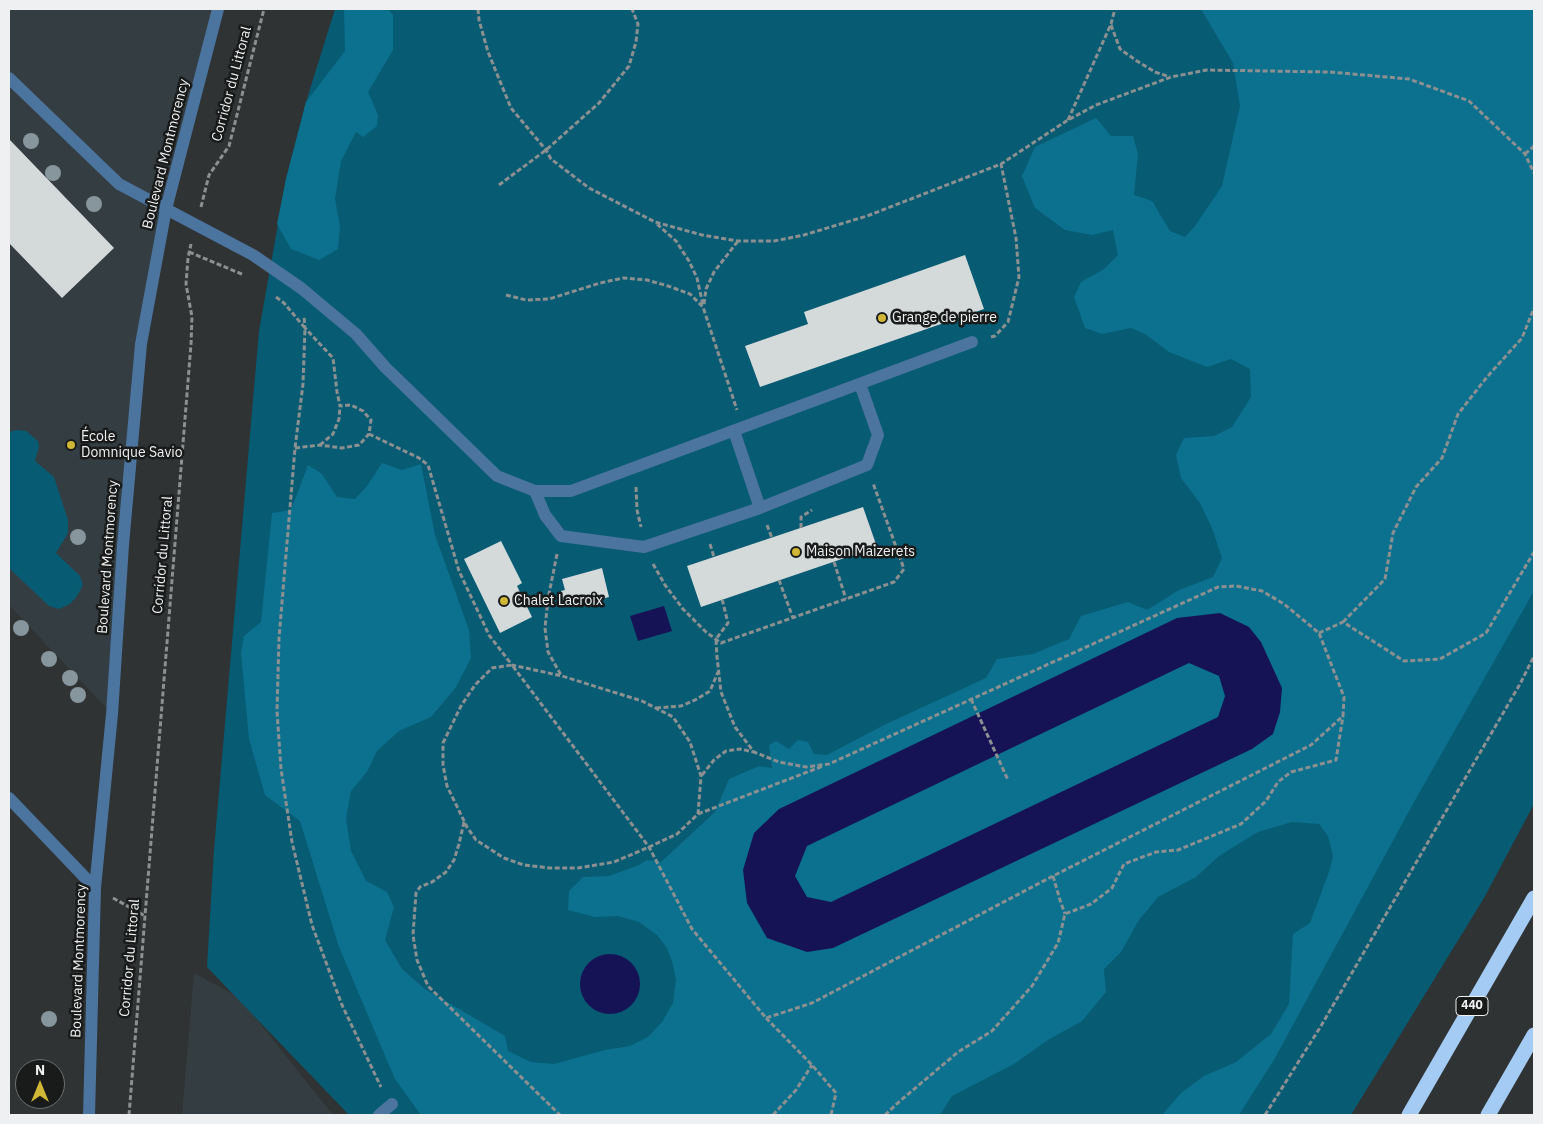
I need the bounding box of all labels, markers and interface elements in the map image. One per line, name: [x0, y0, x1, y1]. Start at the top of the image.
street label: Corridor du Littoral: [209, 25, 255, 143]
street label: Boulevard Montmorency: [139, 77, 193, 231]
place label: Grange de pierre: [892, 310, 997, 326]
marker: Grange de pierre: [876, 312, 888, 324]
place label: École Domnique Savio: [81, 429, 183, 462]
marker: École Domnique Savio: [65, 439, 77, 451]
street label: Boulevard Montmorency: [94, 480, 122, 634]
street label: Corridor du Littoral: [149, 495, 177, 615]
place label: Maison Maizerets: [806, 544, 915, 560]
marker: Maison Maizerets: [790, 546, 802, 558]
place label: Chalet Lacroix: [514, 593, 603, 609]
marker: Chalet Lacroix: [498, 595, 510, 607]
street label: Boulevard Montmorency: [68, 884, 90, 1038]
street label: Corridor du Littoral: [116, 898, 144, 1018]
road number: 440: [1456, 996, 1488, 1016]
north arrow: [15, 1059, 65, 1109]
text: N: [35, 1061, 45, 1079]

